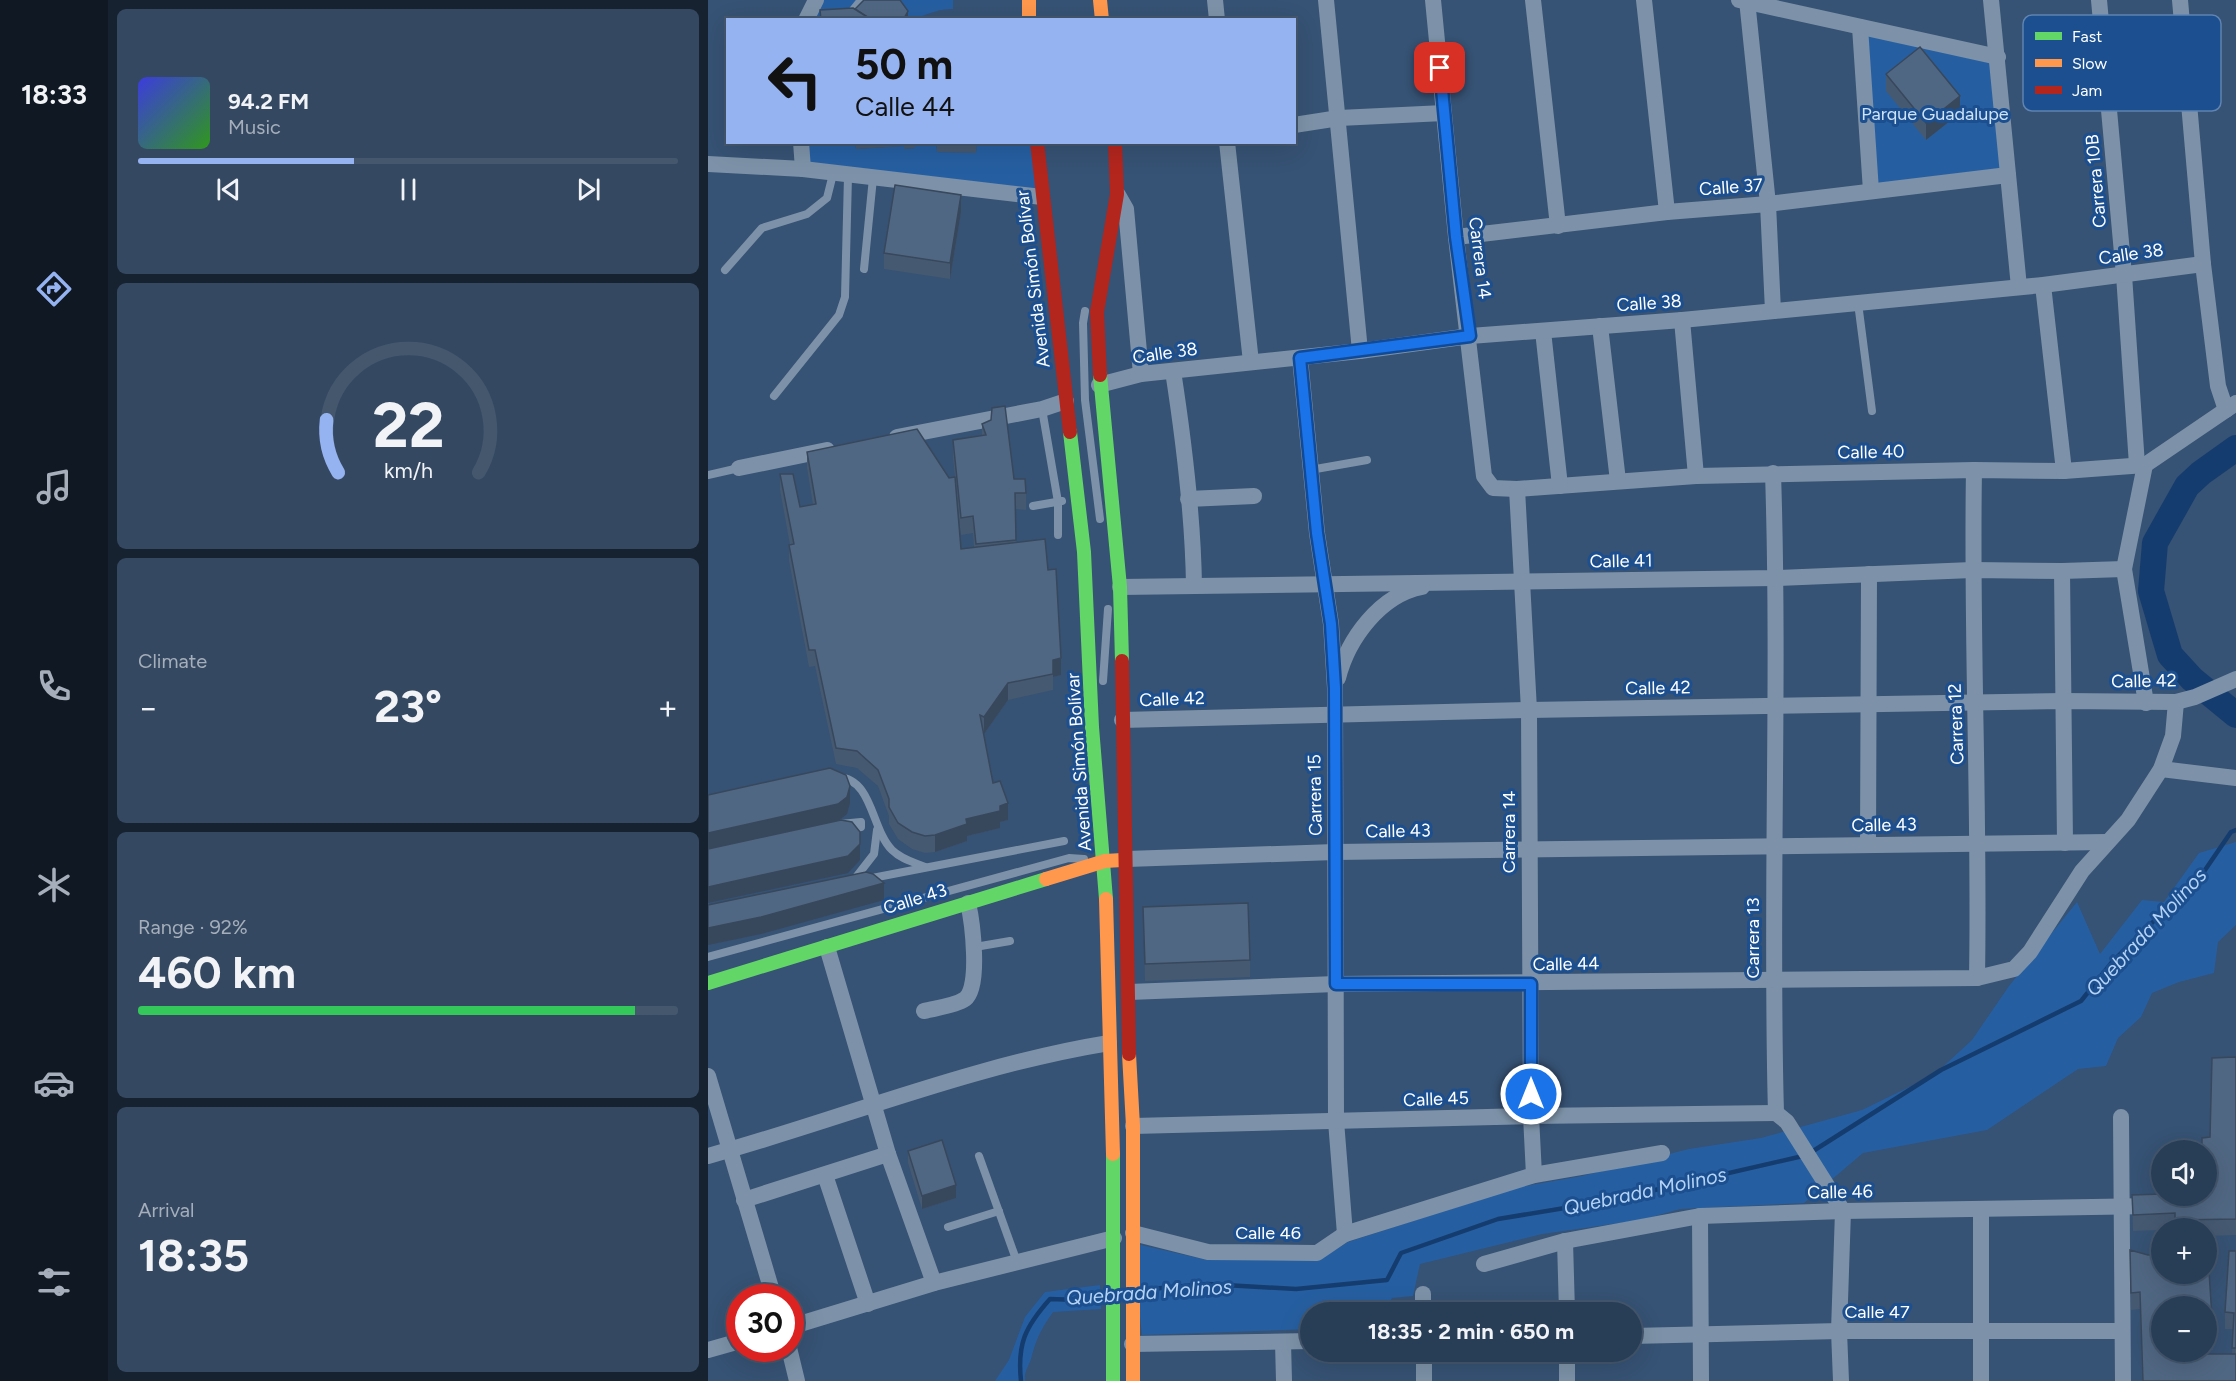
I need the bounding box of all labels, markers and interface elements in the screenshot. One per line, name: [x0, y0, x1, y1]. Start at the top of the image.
legend: [2023, 15, 2221, 111]
text: Fast: [2072, 27, 2102, 46]
text: 50 m: [855, 39, 953, 90]
icon: left: [756, 42, 834, 120]
pin: [1414, 42, 1465, 93]
icon: arrive: [1423, 51, 1456, 84]
text: Slow: [2072, 54, 2107, 73]
text: 18:33: [21, 78, 87, 111]
text: Jam: [2072, 81, 2102, 100]
text: 94.2 FM: [228, 88, 309, 115]
text: Calle 44: [855, 90, 955, 123]
park label: Parque Guadalupe: [1861, 103, 2009, 125]
text: Music: [228, 115, 281, 139]
street label: Carrera 10B: [2081, 133, 2111, 229]
icon: previous: [212, 173, 245, 206]
icon: pause: [392, 173, 425, 206]
icon: next: [572, 173, 605, 206]
street label: Calle 37: [1698, 174, 1764, 200]
street label: Avenida Simón Bolívar: [1011, 189, 1055, 369]
street label: Carrera 14: [1464, 216, 1496, 300]
street label: Calle 38: [2097, 239, 2165, 269]
icon: directions: [33, 268, 75, 310]
street label: Calle 38: [1616, 290, 1682, 316]
street label: Calle 38: [1131, 338, 1199, 368]
text: 22: [372, 388, 444, 463]
street label: Calle 40: [1837, 440, 1905, 464]
text: km/h: [384, 459, 432, 484]
icon: music: [33, 466, 75, 508]
street label: Calle 41: [1589, 549, 1653, 573]
text: Climate: [138, 649, 207, 673]
icon: phone: [33, 665, 75, 707]
street label: Calle 42: [2111, 669, 2177, 693]
street label: Avenida Simón Bolívar: [1062, 672, 1096, 852]
street label: Calle 42: [1625, 676, 1691, 700]
text: 23°: [374, 679, 442, 733]
street label: Carrera 12: [1944, 683, 1968, 765]
street label: Calle 42: [1139, 687, 1205, 711]
text: −: [138, 688, 159, 727]
text: +: [657, 688, 678, 727]
street label: Carrera 15: [1303, 754, 1327, 836]
street label: Carrera 14: [1498, 791, 1520, 873]
street label: Calle 43: [1851, 813, 1917, 837]
street label: Calle 43: [1365, 819, 1431, 843]
water label: Quebrada Molinos: [2081, 863, 2212, 1001]
icon: climate: [33, 864, 75, 906]
street label: Calle 43: [881, 879, 949, 919]
street label: Carrera 13: [1742, 897, 1764, 979]
text: Range · 92%: [138, 915, 248, 939]
text: 460 km: [138, 945, 296, 999]
street label: Calle 44: [1532, 952, 1600, 976]
icon: car: [33, 1062, 75, 1104]
position arrow: [1499, 1062, 1563, 1126]
street label: Calle 45: [1403, 1087, 1469, 1111]
map controls: [2151, 1140, 2217, 1362]
button: sound: [2151, 1140, 2217, 1206]
water label: Quebrada Molinos: [1561, 1162, 1729, 1220]
street label: Calle 46: [1807, 1180, 1873, 1204]
text: Arrival: [138, 1198, 194, 1222]
button: +: [2151, 1218, 2217, 1284]
street label: Calle 46: [1235, 1222, 1301, 1244]
text: 18:35: [138, 1228, 249, 1282]
icon: filters: [33, 1261, 75, 1303]
water label: Quebrada Molinos: [1065, 1274, 1233, 1310]
speed limit sign: 30: [726, 1284, 804, 1362]
button: −: [2151, 1296, 2217, 1362]
street label: Calle 47: [1844, 1301, 1910, 1323]
text: 18:35 · 2 min · 650 m: [1368, 1318, 1574, 1345]

